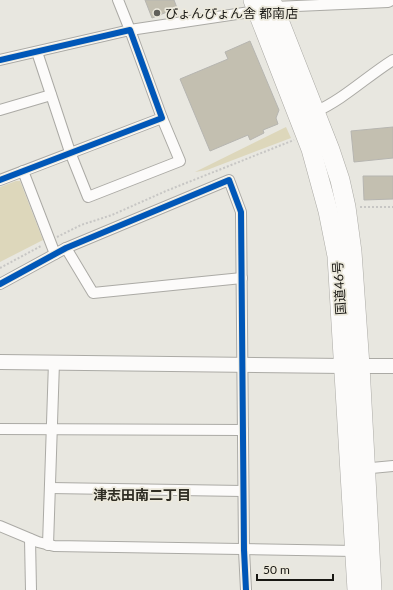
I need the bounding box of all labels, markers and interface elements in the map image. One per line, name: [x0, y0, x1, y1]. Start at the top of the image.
place label: ぴょんぴょん舎 都南店: [165, 5, 298, 21]
marker: ぴょんぴょん舎 都南店: [152, 8, 162, 18]
street label: 国道46号: [329, 260, 349, 316]
district label: 津志田南二丁目: [93, 486, 191, 503]
scale bar: [257, 556, 333, 582]
text: 50 m: [263, 562, 290, 577]

